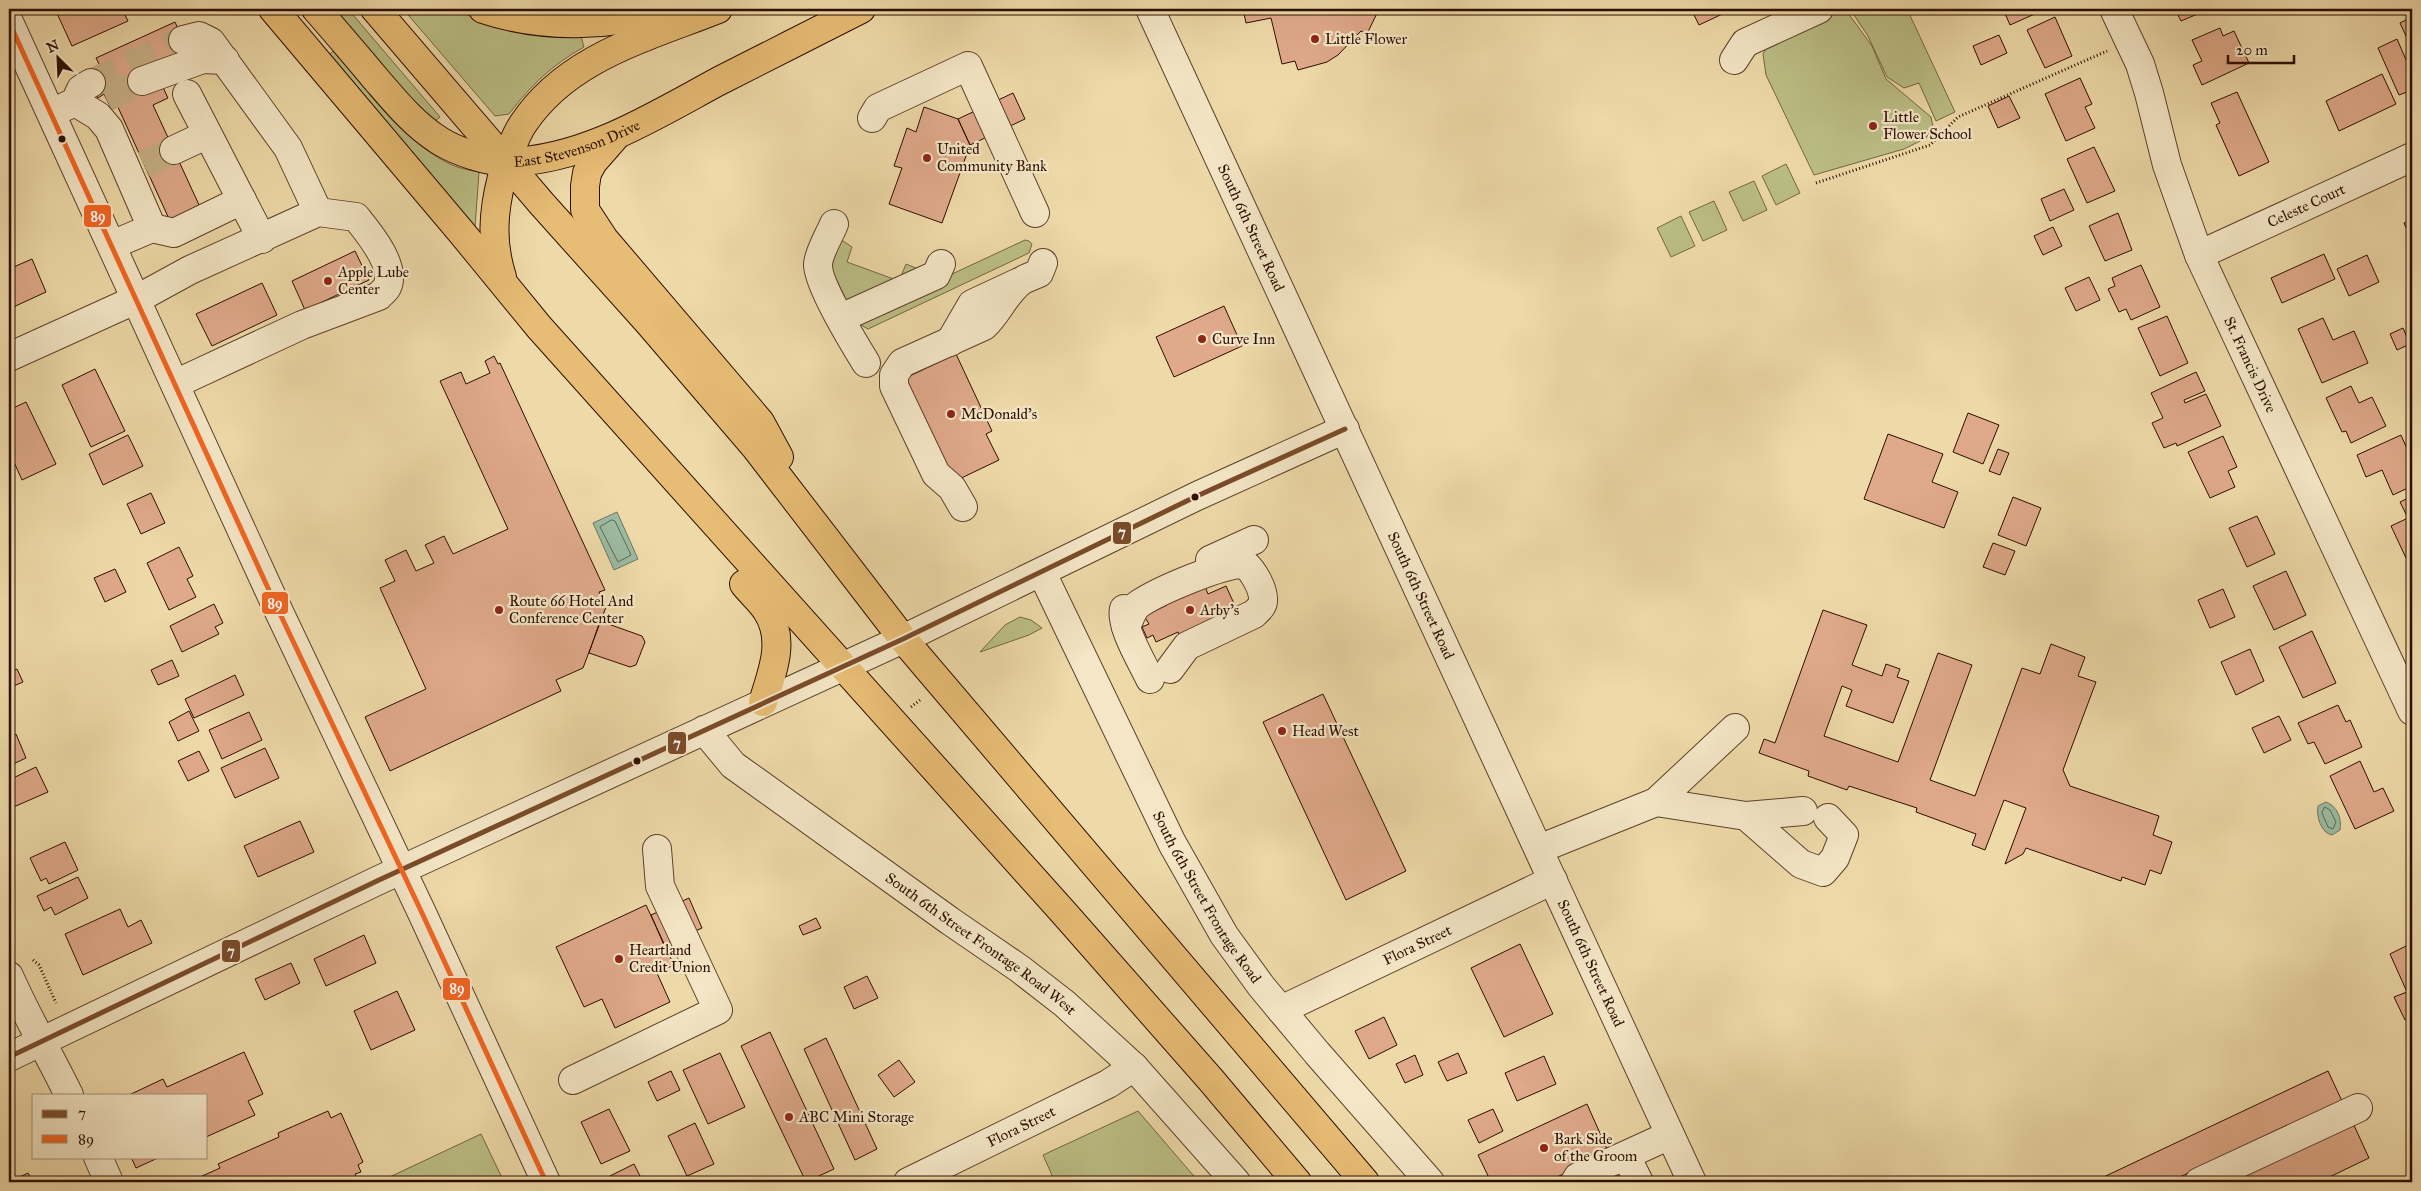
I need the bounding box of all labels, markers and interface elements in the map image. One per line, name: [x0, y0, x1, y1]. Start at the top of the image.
place label: Little Flower: [1325, 30, 1408, 48]
north arrow: [32, 32, 82, 82]
scale bar: [2228, 32, 2295, 64]
marker: Little Flower: [1309, 33, 1321, 45]
text: N: [44, 36, 62, 57]
text: 20 m: [2236, 41, 2268, 59]
place label: Little Flower School: [1883, 108, 1973, 143]
street label: East Stevenson Drive: [513, 116, 643, 171]
marker: Little Flower School: [1867, 120, 1879, 132]
unlabelled marker: [57, 134, 67, 144]
place label: United Community Bank: [937, 140, 1047, 175]
marker: United Community Bank: [921, 152, 933, 164]
street label: South 6th Street Road: [1214, 161, 1288, 295]
street label: Celeste Court: [2264, 180, 2349, 231]
line badge: 89: [83, 204, 112, 228]
text: 89: [91, 208, 105, 226]
place label: Apple Lube Center: [337, 263, 409, 298]
marker: Apple Lube Center: [322, 275, 334, 287]
street label: St. Francis Drive: [2220, 314, 2280, 416]
place label: Curve Inn: [1212, 330, 1275, 348]
marker: Curve Inn: [1196, 333, 1208, 345]
place label: McDonald's: [961, 405, 1037, 423]
marker: McDonald's: [945, 408, 957, 420]
unlabelled marker: [1190, 492, 1200, 502]
line badge: 7: [1112, 521, 1132, 545]
text: 7: [1118, 524, 1126, 541]
street label: South 6th Street Road: [1384, 529, 1458, 662]
line badge: 89: [261, 591, 289, 615]
place label: Route 66 Hotel And Conference Center: [509, 592, 634, 627]
text: 89: [268, 595, 282, 613]
place label: Arby's: [1199, 601, 1239, 619]
marker: Route 66 Hotel And Conference Center: [493, 604, 505, 616]
marker: Arby's: [1184, 604, 1196, 616]
place label: Head West: [1292, 722, 1360, 740]
marker: Head West: [1276, 725, 1288, 737]
line badge: 7: [667, 731, 687, 755]
text: 7: [673, 735, 681, 752]
unlabelled marker: [632, 756, 642, 766]
street label: South 6th Street Frontage Road: [1149, 808, 1265, 987]
street label: South 6th Street Frontage Road West: [882, 869, 1080, 1019]
street label: South 6th Street Road: [1554, 897, 1628, 1030]
street label: Flora Street: [1380, 921, 1455, 969]
line badge: 7: [221, 939, 241, 963]
place label: Heartland Credit Union: [629, 941, 711, 976]
text: 7: [227, 943, 235, 960]
marker: Heartland Credit Union: [613, 953, 625, 965]
line badge: 89: [442, 977, 471, 1001]
text: 89: [450, 980, 464, 998]
legend: [32, 1094, 208, 1158]
street label: Flora Street: [984, 1102, 1059, 1151]
text: 7: [78, 1104, 86, 1122]
place label: ABC Mini Storage: [798, 1108, 914, 1126]
marker: ABC Mini Storage: [783, 1111, 795, 1123]
text: 89: [78, 1130, 94, 1148]
place label: Bark Side of the Groom: [1554, 1130, 1638, 1165]
marker: Bark Side of the Groom: [1538, 1142, 1550, 1154]

